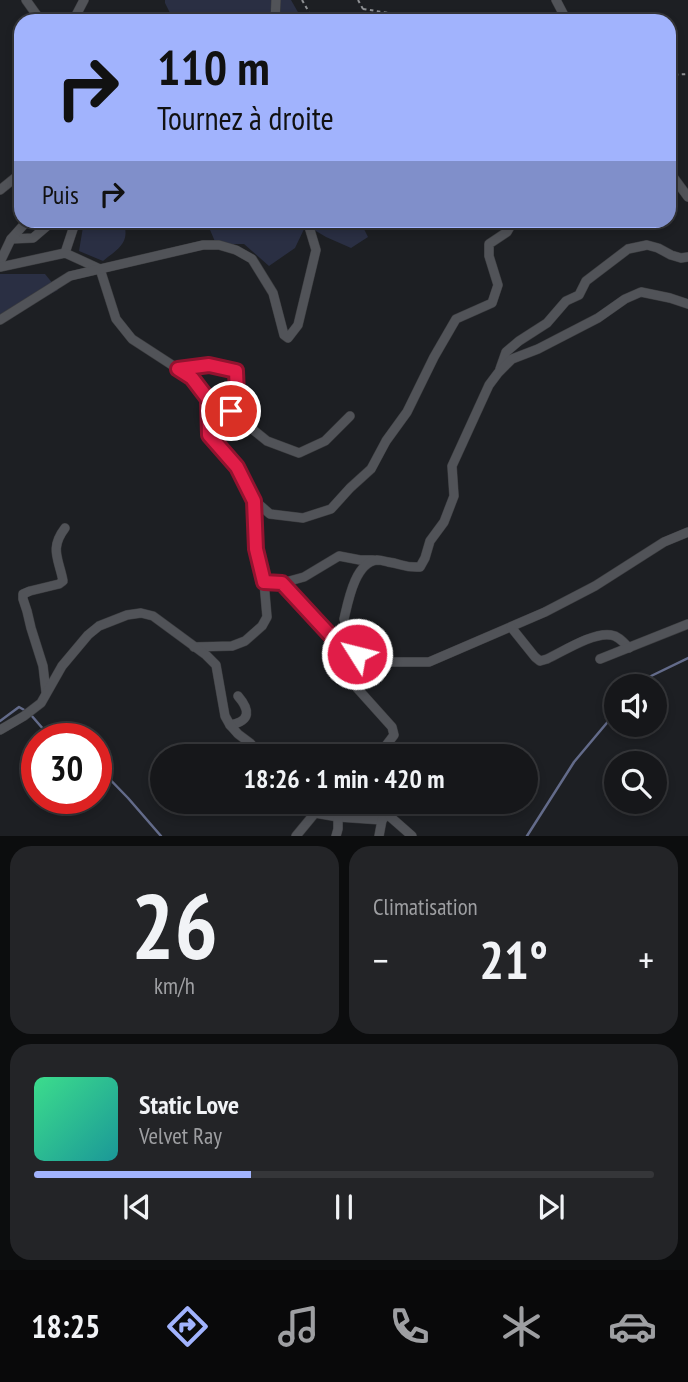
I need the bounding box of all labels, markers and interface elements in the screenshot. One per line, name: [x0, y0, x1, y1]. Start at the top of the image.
text: 110 m: [157, 35, 270, 99]
icon: right: [42, 42, 133, 133]
text: Tournez à droite: [157, 97, 334, 139]
icon: right: [93, 175, 131, 213]
text: Puis: [42, 178, 79, 211]
pin: [201, 381, 261, 441]
icon: arrive: [212, 392, 250, 430]
position arrow: [320, 617, 394, 691]
map controls: [604, 674, 667, 814]
button: sound: [604, 674, 667, 737]
speed limit sign: 30: [21, 723, 112, 814]
button: search: [604, 751, 667, 814]
text: 18:26 · 1 min · 420 m: [244, 762, 444, 795]
text: 26: [131, 866, 218, 984]
text: Climatisation: [373, 892, 478, 921]
text: 21°: [479, 926, 548, 993]
text: −: [373, 935, 389, 984]
text: +: [638, 935, 654, 984]
text: km/h: [154, 971, 195, 1000]
text: Static Love: [139, 1088, 239, 1121]
text: Velvet Ray: [139, 1121, 222, 1150]
icon: previous: [118, 1188, 156, 1226]
icon: pause: [325, 1188, 363, 1226]
icon: next: [532, 1188, 570, 1226]
icon: directions: [163, 1302, 212, 1351]
icon: music: [274, 1302, 323, 1351]
icon: phone: [385, 1302, 434, 1351]
icon: climate: [497, 1302, 546, 1351]
icon: car: [608, 1302, 657, 1351]
text: 18:25: [31, 1305, 100, 1347]

